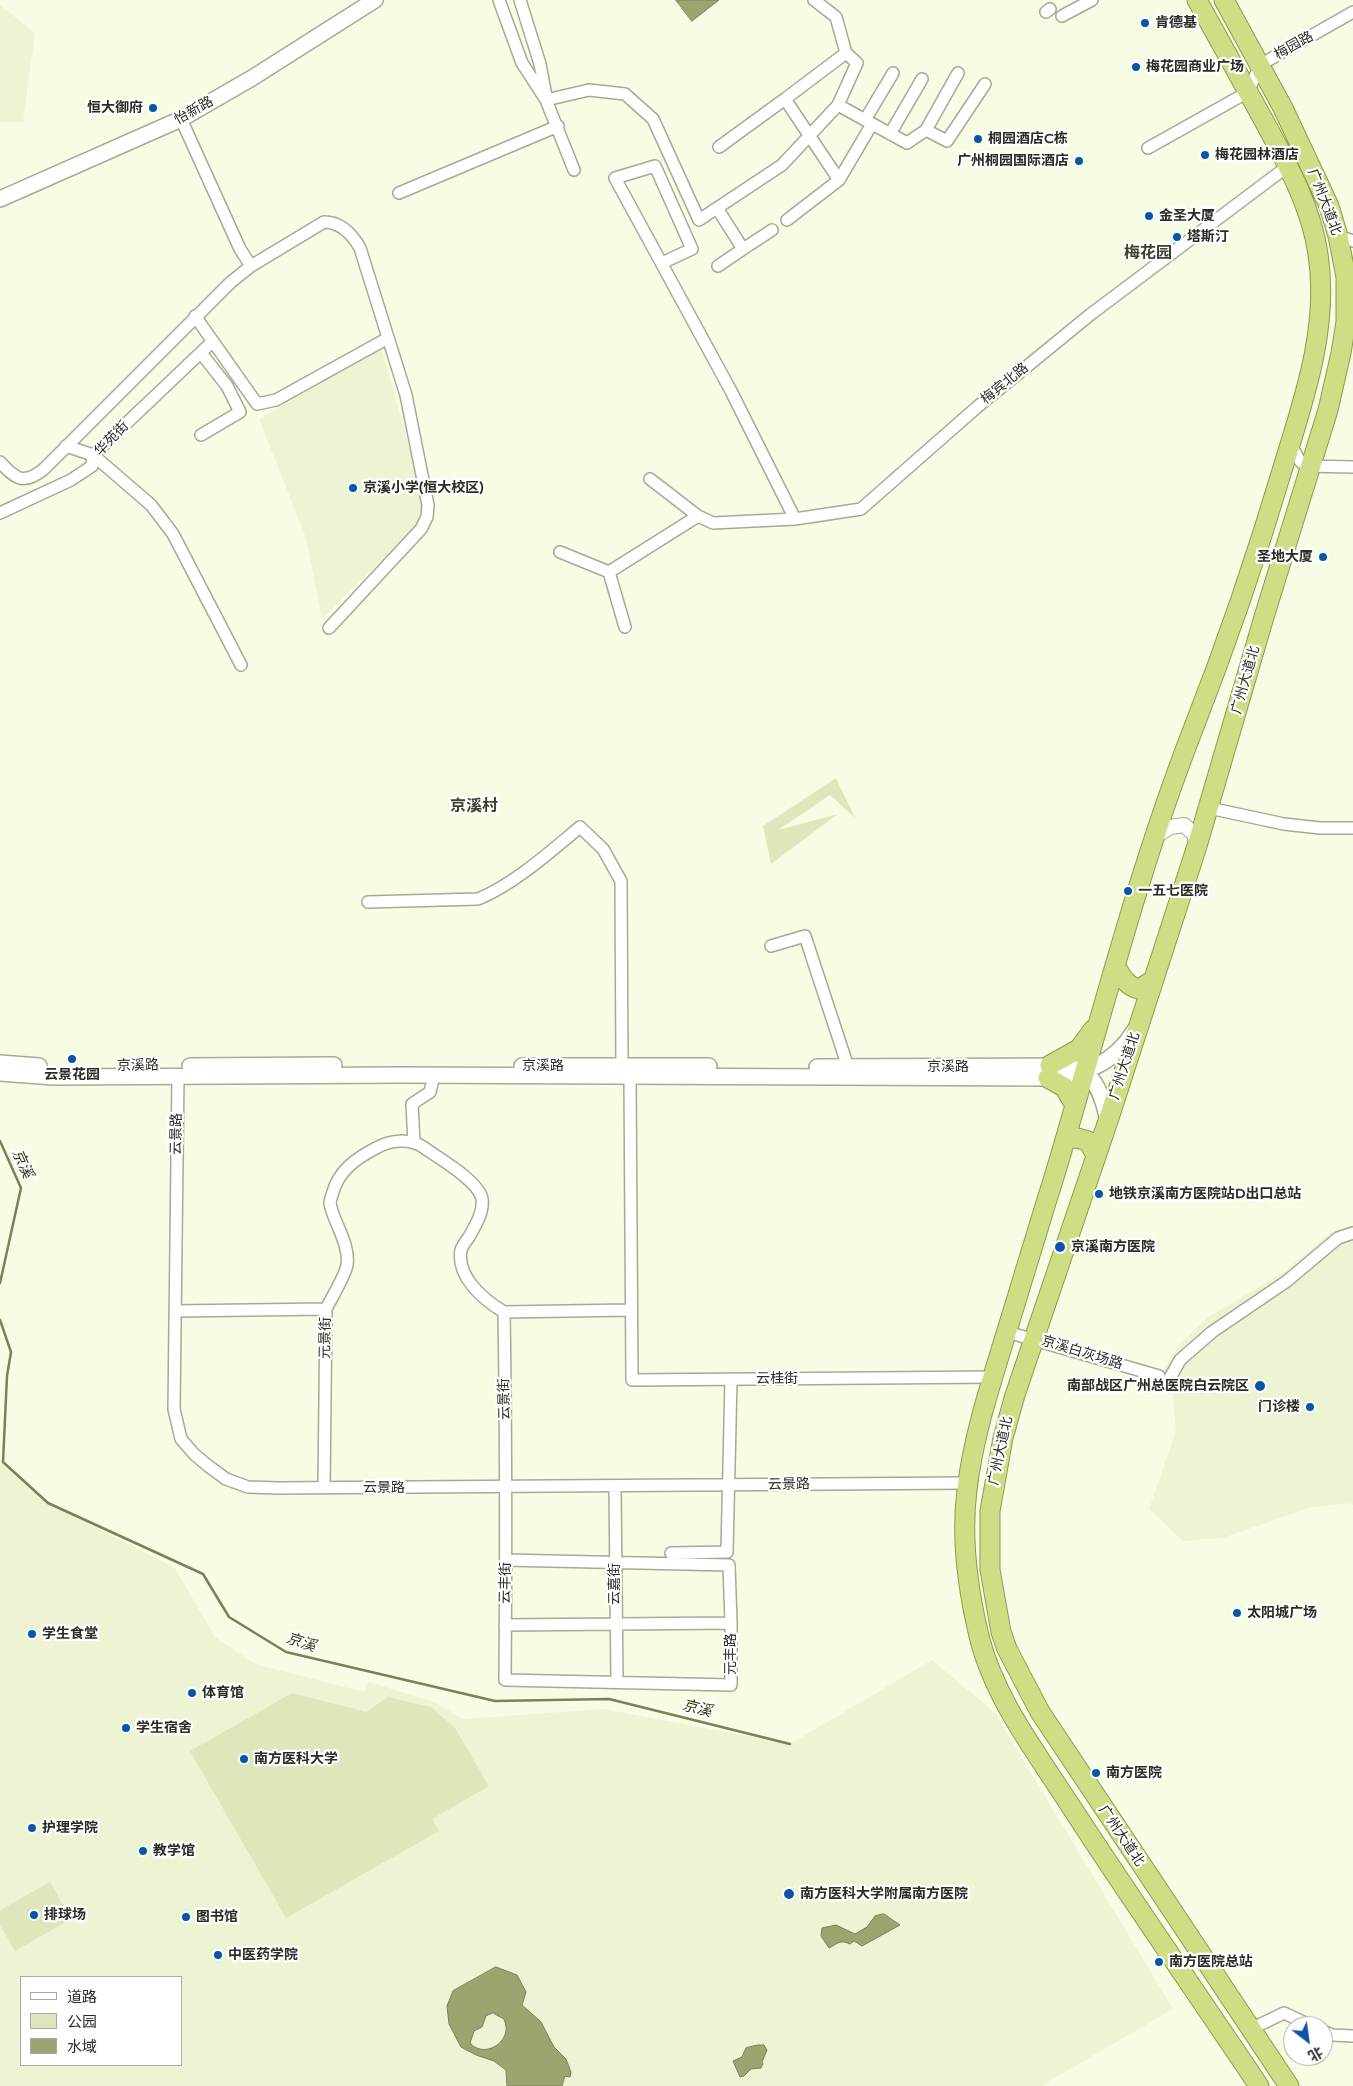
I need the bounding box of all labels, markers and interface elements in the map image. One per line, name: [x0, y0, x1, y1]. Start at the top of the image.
place label: 肯德基: [1155, 15, 1197, 31]
marker: 肯德基: [1139, 17, 1151, 29]
street label: 梅园路: [1272, 28, 1316, 64]
place label: 梅花园商业广场: [1146, 59, 1244, 75]
marker: 梅花园商业广场: [1130, 61, 1142, 73]
street label: 怡新路: [172, 93, 216, 129]
place label: 恒大御府: [87, 100, 143, 116]
marker: 恒大御府: [147, 102, 159, 114]
place label: 桐园酒店C栋: [988, 131, 1068, 147]
marker: 桐园酒店C栋: [972, 133, 984, 145]
place label: 梅花园林酒店: [1215, 147, 1299, 163]
marker: 梅花园林酒店: [1199, 149, 1211, 161]
place label: 广州桐园国际酒店: [957, 153, 1069, 169]
marker: 广州桐园国际酒店: [1073, 155, 1085, 167]
street label: 广州大道北: [1304, 166, 1344, 238]
place label: 金圣大厦: [1159, 208, 1215, 224]
marker: 金圣大厦: [1143, 210, 1155, 222]
place label: 塔斯汀: [1187, 229, 1229, 245]
marker: 塔斯汀: [1171, 231, 1183, 243]
district label: 梅花园: [1124, 244, 1172, 264]
street label: 梅宾北路: [978, 360, 1032, 408]
street label: 华苑街: [91, 418, 133, 460]
place label: 京溪小学(恒大校区): [363, 480, 484, 496]
marker: 京溪小学(恒大校区): [347, 482, 359, 494]
place label: 圣地大厦: [1257, 549, 1313, 565]
marker: 圣地大厦: [1317, 551, 1329, 563]
street label: 广州大道北: [1228, 644, 1264, 716]
district label: 京溪村: [450, 797, 498, 817]
place label: 一五七医院: [1138, 883, 1208, 899]
marker: 一五七医院: [1122, 885, 1134, 897]
street label: 广州大道北: [1106, 1030, 1144, 1102]
marker: 云景花园: [66, 1053, 78, 1065]
street label: 京溪路: [117, 1057, 159, 1075]
street label: 京溪路: [522, 1058, 564, 1074]
street label: 京溪路: [927, 1059, 969, 1075]
place label: 云景花园: [44, 1067, 100, 1083]
street label: 云景路: [168, 1113, 186, 1155]
water label: 京溪: [8, 1147, 36, 1181]
place label: 地铁京溪南方医院站D出口总站: [1109, 1186, 1302, 1202]
marker: 地铁京溪南方医院站D出口总站: [1093, 1188, 1105, 1200]
place label: 京溪南方医院: [1071, 1239, 1155, 1255]
marker: 京溪南方医院: [1053, 1240, 1067, 1254]
street label: 元景街: [317, 1317, 335, 1359]
street label: 京溪白灰场路: [1039, 1333, 1125, 1373]
street label: 云桂街: [756, 1371, 798, 1387]
street label: 云景街: [496, 1378, 514, 1420]
place label: 南部战区广州总医院白云院区: [1067, 1378, 1249, 1394]
marker: 南部战区广州总医院白云院区: [1253, 1379, 1267, 1393]
place label: 门诊楼: [1258, 1399, 1300, 1415]
marker: 门诊楼: [1304, 1401, 1316, 1413]
street label: 广州大道北: [986, 1415, 1016, 1487]
street label: 云景路: [768, 1476, 810, 1494]
street label: 云景路: [363, 1480, 405, 1496]
street label: 云丰街: [497, 1562, 515, 1604]
street label: 云嘉街: [607, 1563, 623, 1605]
place label: 太阳城广场: [1247, 1605, 1317, 1621]
marker: 太阳城广场: [1231, 1607, 1243, 1619]
place label: 学生食堂: [42, 1626, 98, 1642]
marker: 学生食堂: [26, 1628, 38, 1640]
water label: 京溪: [284, 1630, 318, 1656]
street label: 元丰路: [723, 1633, 739, 1675]
place label: 体育馆: [202, 1685, 244, 1701]
marker: 体育馆: [186, 1687, 198, 1699]
water label: 京溪: [680, 1697, 714, 1721]
place label: 学生宿舍: [136, 1720, 192, 1736]
marker: 学生宿舍: [120, 1722, 132, 1734]
place label: 南方医科大学: [254, 1751, 338, 1767]
marker: 南方医科大学: [238, 1753, 250, 1765]
place label: 南方医院: [1106, 1765, 1162, 1781]
marker: 南方医院: [1090, 1767, 1102, 1779]
street label: 广州大道北: [1094, 1802, 1148, 1870]
place label: 护理学院: [42, 1820, 98, 1836]
marker: 护理学院: [26, 1822, 38, 1834]
place label: 教学馆: [153, 1843, 195, 1859]
marker: 教学馆: [137, 1845, 149, 1857]
place label: 南方医科大学附属南方医院: [800, 1886, 968, 1902]
marker: 南方医科大学附属南方医院: [782, 1887, 796, 1901]
place label: 排球场: [44, 1907, 86, 1923]
marker: 排球场: [28, 1909, 40, 1921]
place label: 图书馆: [196, 1909, 238, 1925]
marker: 图书馆: [180, 1911, 192, 1923]
place label: 中医药学院: [228, 1947, 298, 1963]
marker: 中医药学院: [212, 1949, 224, 1961]
place label: 南方医院总站: [1169, 1954, 1253, 1970]
marker: 南方医院总站: [1153, 1956, 1165, 1968]
legend: [20, 1976, 182, 2066]
text: 道路: [67, 1988, 97, 2006]
text: 公园: [67, 2013, 97, 2031]
north arrow: [1283, 2016, 1333, 2066]
text: 水域: [67, 2038, 97, 2056]
text: 北: [1305, 2043, 1326, 2064]

